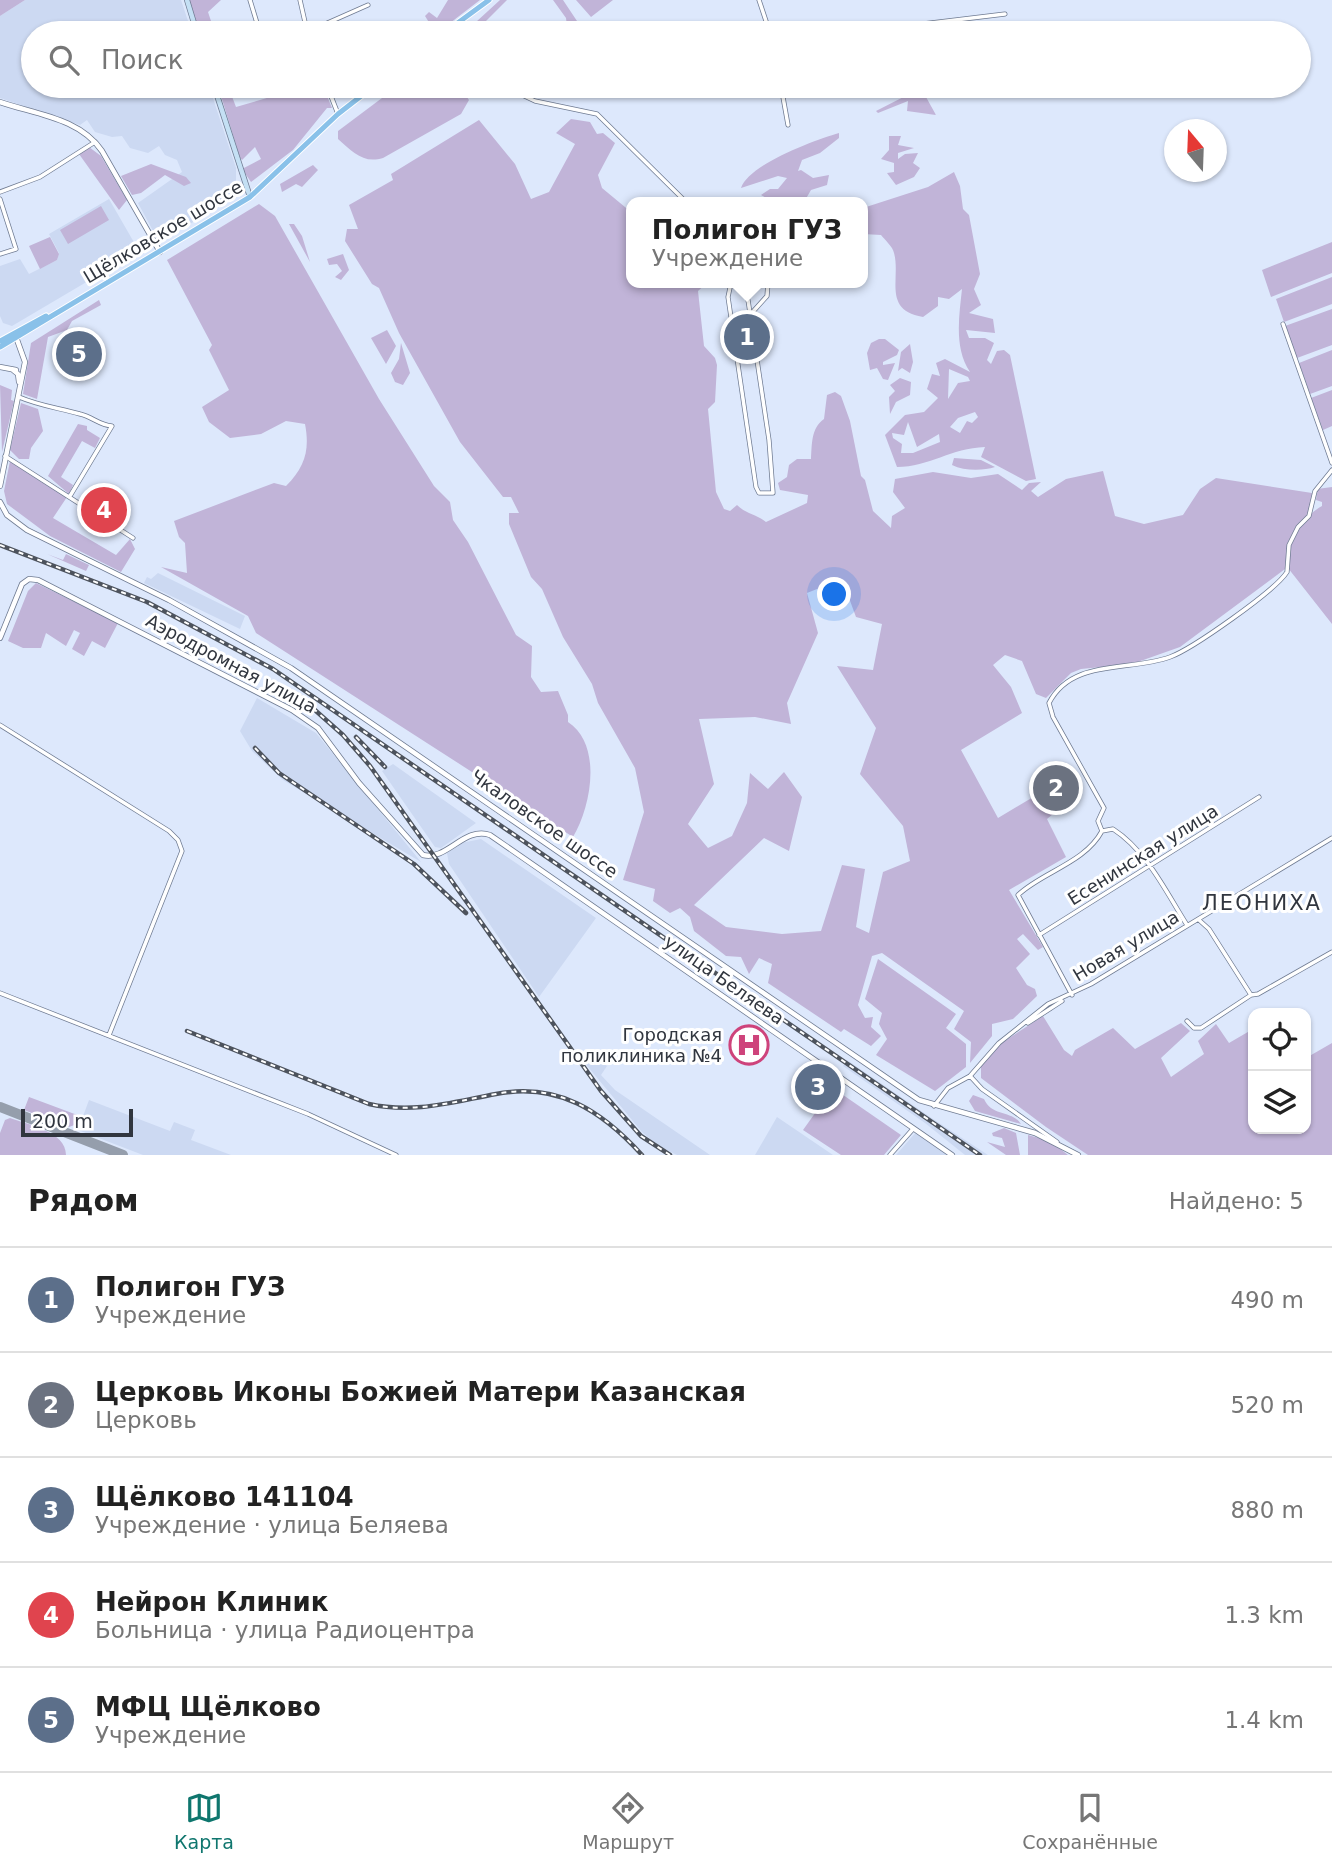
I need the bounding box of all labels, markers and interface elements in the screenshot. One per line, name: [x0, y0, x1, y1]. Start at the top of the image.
search box: [21, 21, 1311, 98]
icon: search: [45, 41, 83, 79]
text: Поиск: [101, 45, 183, 75]
north arrow: [1164, 119, 1227, 182]
street label: Щёлковское шоссе: [79, 176, 246, 287]
popup: [626, 197, 868, 288]
text: Полигон ГУЗ: [652, 215, 842, 245]
text: Учреждение: [652, 245, 803, 271]
pin: 1: [724, 311, 770, 363]
pin: 5: [56, 328, 102, 380]
pin: 4: [81, 484, 127, 536]
your location: [817, 577, 851, 611]
street label: Аэродромная улица: [143, 610, 320, 717]
pin: 2: [1033, 762, 1079, 814]
street label: Чкаловское шоссе: [467, 765, 622, 882]
street label: Есенинская улица: [1064, 800, 1222, 909]
district label: ЛЕОНИХА: [1202, 891, 1322, 915]
street label: Новая улица: [1069, 906, 1183, 985]
street label: улица Беляева: [660, 930, 788, 1029]
map controls: [1248, 1008, 1311, 1134]
button: locate: [1248, 1008, 1311, 1071]
place label: Городская поликлиника №4: [561, 1024, 722, 1066]
hospital icon: Городская поликлиника №4: [728, 1024, 770, 1066]
pin: 3: [795, 1061, 841, 1113]
button: layers: [1248, 1071, 1311, 1134]
scale bar: [21, 1106, 133, 1138]
text: 200 m: [32, 1110, 93, 1132]
text: Рядом: [28, 1183, 139, 1218]
text: Найдено: 5: [1169, 1188, 1304, 1214]
text: Полигон ГУЗ: [95, 1272, 285, 1302]
text: 1: [43, 1287, 59, 1313]
text: 490 m: [1230, 1287, 1304, 1313]
text: Учреждение: [95, 1302, 246, 1328]
text: Церковь Иконы Божией Матери Казанская: [95, 1377, 746, 1407]
text: 2: [43, 1392, 59, 1418]
text: 520 m: [1230, 1392, 1304, 1418]
text: Церковь: [95, 1407, 197, 1433]
text: Щёлково 141104: [95, 1482, 354, 1512]
text: 3: [43, 1497, 59, 1523]
text: 880 m: [1230, 1497, 1304, 1523]
text: Учреждение · улица Беляева: [95, 1512, 449, 1538]
text: Нейрон Клиник: [95, 1587, 328, 1617]
text: 4: [43, 1602, 59, 1628]
text: 1.3 km: [1224, 1602, 1304, 1628]
text: Больница · улица Радиоцентра: [95, 1617, 475, 1643]
text: МФЦ Щёлково: [95, 1692, 321, 1722]
text: 5: [43, 1707, 59, 1733]
text: 1.4 km: [1224, 1707, 1304, 1733]
text: Учреждение: [95, 1722, 246, 1748]
tab: Карта: [174, 1789, 234, 1853]
tab: Маршрут: [582, 1789, 674, 1853]
tab: Сохранённые: [1022, 1789, 1158, 1853]

